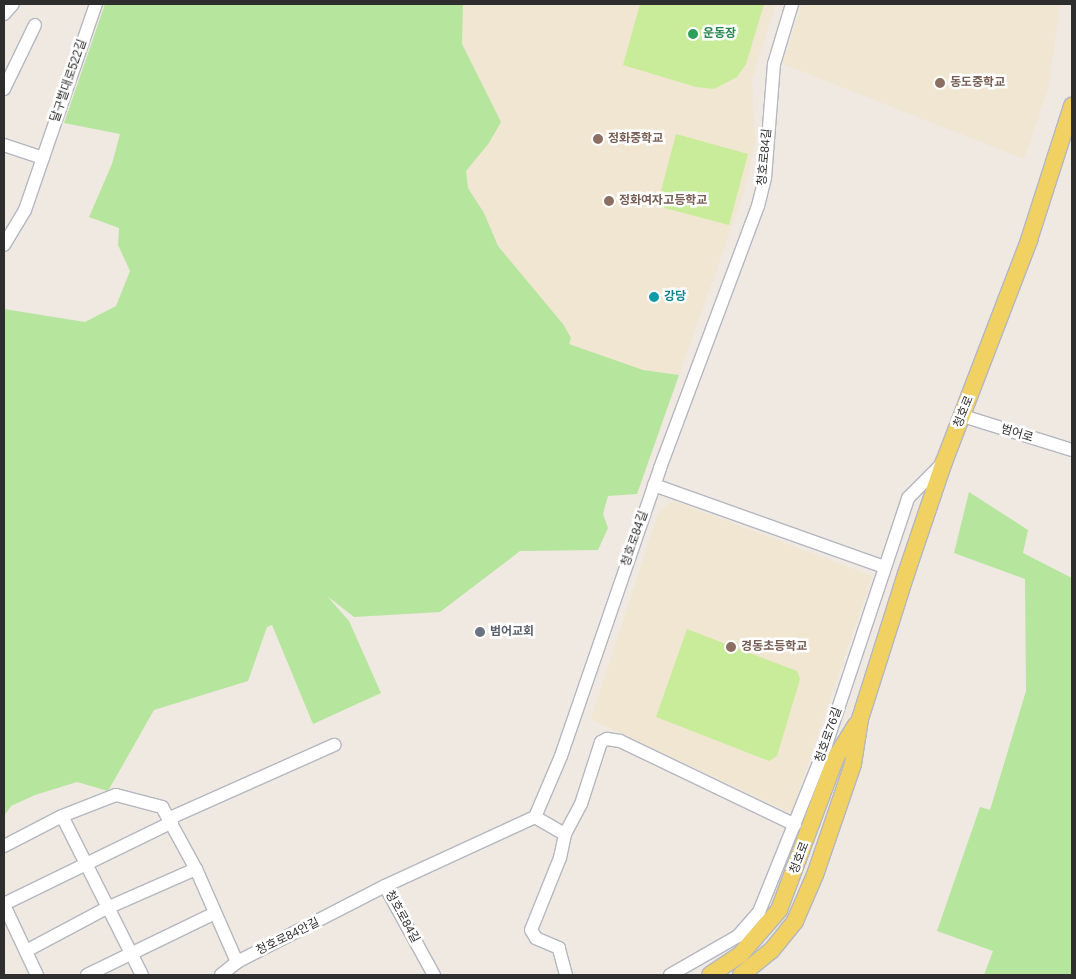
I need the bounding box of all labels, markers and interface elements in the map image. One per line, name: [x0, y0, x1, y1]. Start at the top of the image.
place label: 운동장: [703, 27, 736, 41]
marker: 운동장: [687, 28, 699, 40]
street label: 달구벌대로522길: [48, 38, 90, 124]
place label: 동도중학교: [950, 76, 1005, 90]
marker: 동도중학교: [934, 77, 946, 89]
street label: 청호로84길: [755, 128, 775, 186]
place label: 정화중학교: [608, 132, 663, 146]
marker: 정화중학교: [592, 133, 604, 145]
place label: 정화여자고등학교: [619, 194, 707, 208]
marker: 정화여자고등학교: [603, 195, 615, 207]
place label: 강당: [664, 290, 686, 304]
marker: 강당: [648, 291, 660, 303]
street label: 청호로: [951, 394, 977, 430]
street label: 범어로: [999, 422, 1035, 446]
street label: 청호로84길: [619, 509, 651, 569]
place label: 범어교회: [490, 625, 534, 639]
marker: 범어교회: [474, 626, 486, 638]
place label: 경동초등학교: [741, 640, 807, 654]
marker: 경동초등학교: [725, 641, 737, 653]
street label: 청호로76길: [813, 705, 845, 765]
street label: 청호로: [787, 840, 813, 876]
street label: 청호로84길: [382, 888, 422, 946]
street label: 청호로84안길: [254, 916, 322, 958]

